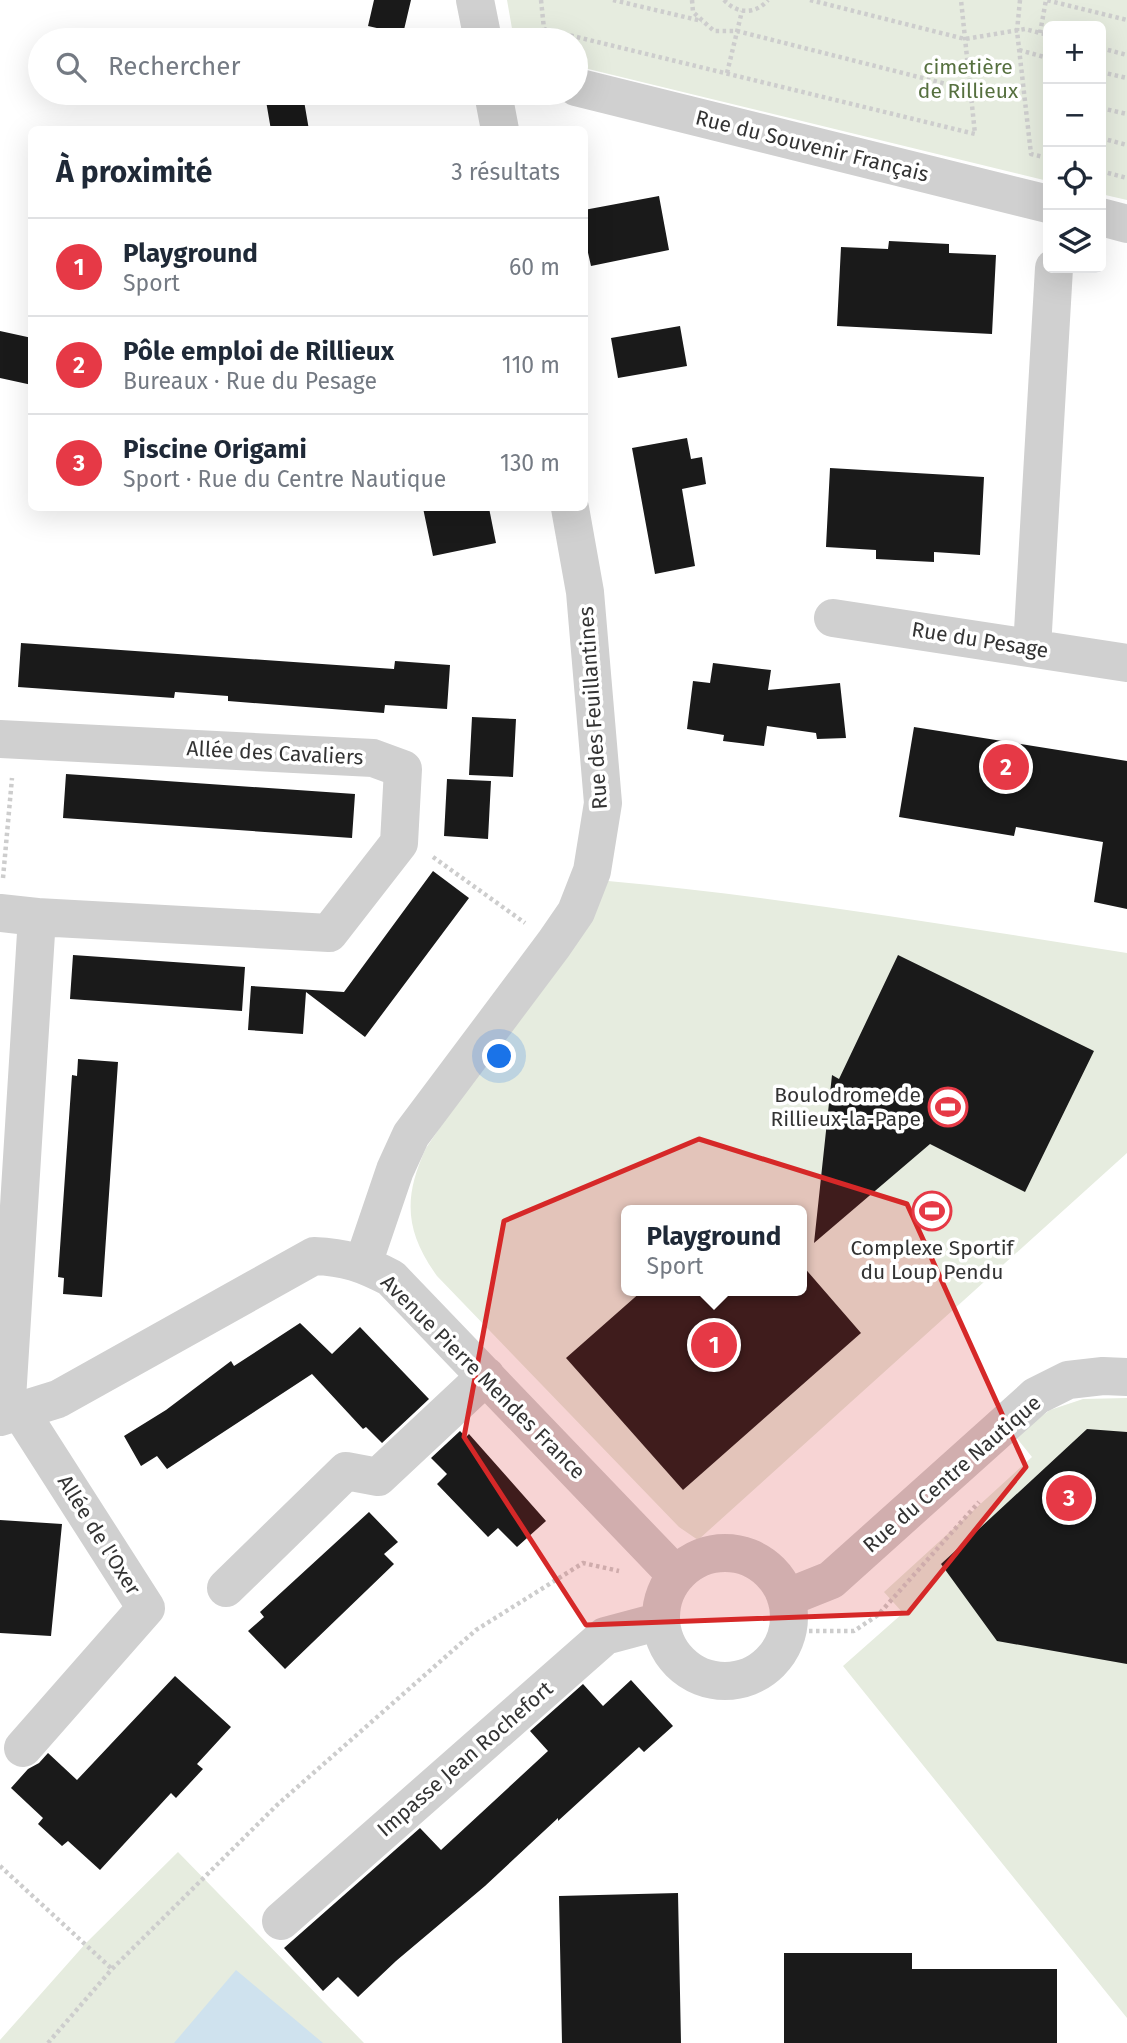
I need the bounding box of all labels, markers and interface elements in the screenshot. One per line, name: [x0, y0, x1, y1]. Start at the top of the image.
map controls: [1043, 21, 1106, 273]
button: +: [1043, 21, 1106, 84]
search box: [28, 28, 588, 105]
icon: search: [52, 48, 90, 86]
text: Rechercher: [108, 51, 240, 82]
park label: cimetière de Rillieux: [918, 54, 1019, 104]
button: −: [1043, 84, 1106, 147]
street label: Rue du Souvenir Français: [693, 104, 932, 188]
button: locate: [1043, 147, 1106, 210]
text: À proximité: [56, 154, 212, 190]
text: 3 résultats: [451, 158, 560, 186]
button: layers: [1043, 210, 1106, 273]
text: Playground: [123, 238, 258, 269]
text: 1: [74, 253, 84, 281]
text: 60 m: [509, 253, 560, 281]
text: Sport: [123, 269, 180, 297]
text: Pôle emploi de Rillieux: [123, 336, 394, 367]
text: 2: [73, 351, 85, 379]
text: 110 m: [502, 351, 560, 379]
text: Bureaux · Rue du Pesage: [123, 367, 377, 395]
text: Piscine Origami: [123, 434, 307, 465]
text: 3: [73, 449, 85, 477]
text: 130 m: [500, 449, 560, 477]
text: Sport · Rue du Centre Nautique: [123, 465, 446, 493]
street label: Rue des Feuillantines: [573, 605, 613, 810]
street label: Rue du Pesage: [910, 616, 1050, 664]
street label: Allée des Cavaliers: [186, 735, 364, 771]
pin: 2: [983, 741, 1029, 793]
your location: [482, 1039, 516, 1073]
place label: Boulodrome de Rillieux-la-Pape: [770, 1082, 921, 1132]
sports icon: Boulodrome de Rillieux-la-Pape: [927, 1086, 969, 1128]
sports icon: Complexe Sportif du Loup Pendu: [911, 1190, 953, 1232]
popup: [621, 1205, 807, 1296]
text: Playground: [647, 1221, 781, 1252]
place label: Complexe Sportif du Loup Pendu: [850, 1235, 1016, 1285]
text: Sport: [647, 1252, 703, 1280]
street label: Avenue Pierre Mendes France: [375, 1269, 591, 1485]
pin: 1: [691, 1319, 737, 1371]
street label: Rue du Centre Nautique: [858, 1390, 1046, 1558]
street label: Allée de l'Oxer: [52, 1470, 146, 1600]
pin: 3: [1046, 1472, 1092, 1524]
street label: Impasse Jean Rochefort: [372, 1675, 558, 1842]

